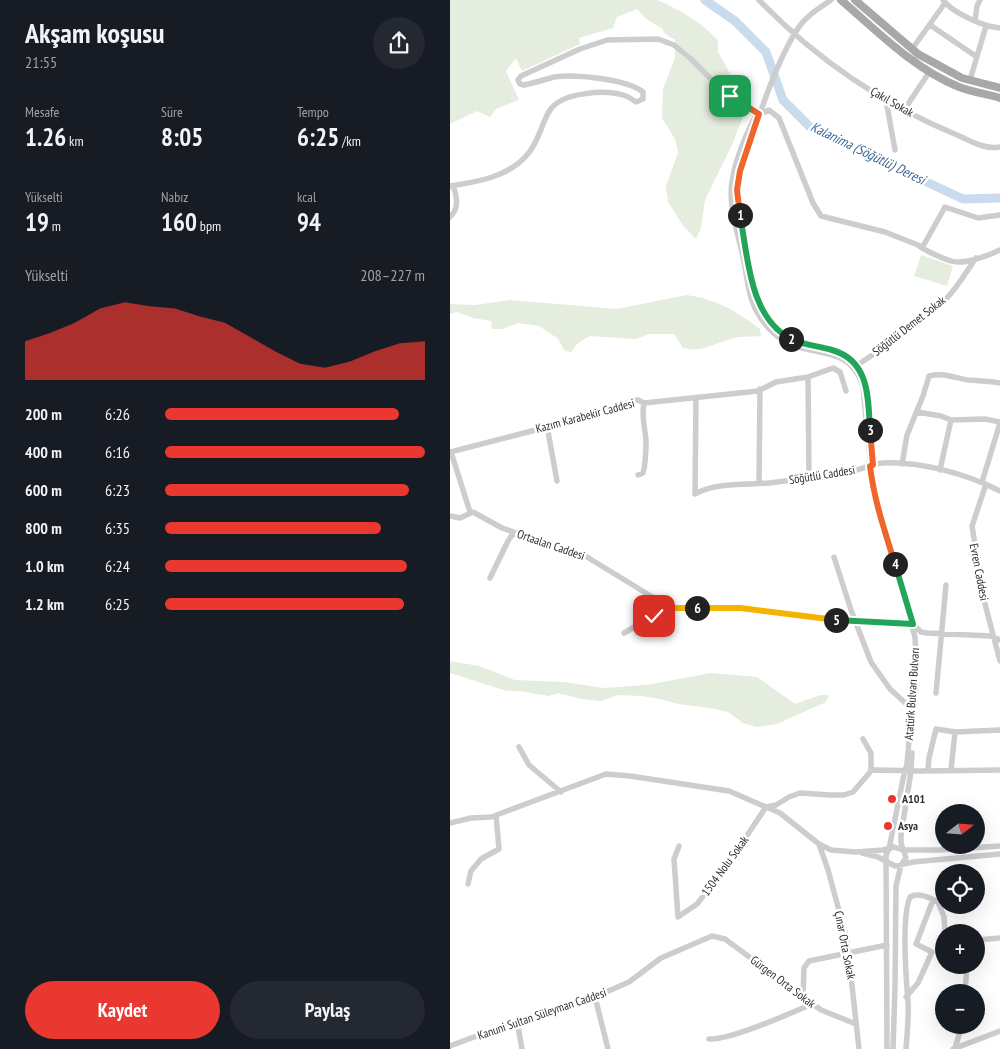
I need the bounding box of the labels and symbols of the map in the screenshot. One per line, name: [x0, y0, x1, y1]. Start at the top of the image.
pin: [709, 75, 751, 117]
street label: Çakıl Sokak: [868, 83, 917, 120]
water label: Kalanima (Söğütlü) Deresi: [808, 117, 930, 189]
pin: 1: [728, 202, 752, 228]
street label: Söğütlü Demet Sokak: [869, 292, 949, 359]
pin: 2: [778, 326, 804, 352]
street label: Kazım Karabekir Caddesi: [534, 395, 636, 436]
pin: 3: [858, 418, 882, 442]
street label: Söğütlü Caddesi: [788, 462, 856, 487]
street label: Ortaalan Caddesi: [515, 526, 587, 563]
street label: Evren Caddesi: [967, 542, 992, 602]
pin: 4: [882, 552, 908, 576]
pin: [633, 595, 675, 637]
pin: 6: [684, 596, 710, 620]
pin: 5: [824, 608, 848, 632]
street label: Atatürk Bulvarı Bulvarı: [901, 647, 922, 741]
place label: A101: [901, 791, 925, 806]
marker: A101: [886, 793, 898, 805]
north arrow: [935, 804, 985, 854]
place label: Asya: [897, 818, 918, 833]
marker: Asya: [882, 820, 894, 832]
street label: 1504 Nolu Sokak: [698, 832, 752, 899]
street label: Çınar Orta Sokak: [832, 909, 860, 981]
street label: Gürgen Orta Sokak: [748, 952, 819, 1011]
street label: Kanuni Sultan Süleyman Caddesi: [475, 984, 608, 1043]

